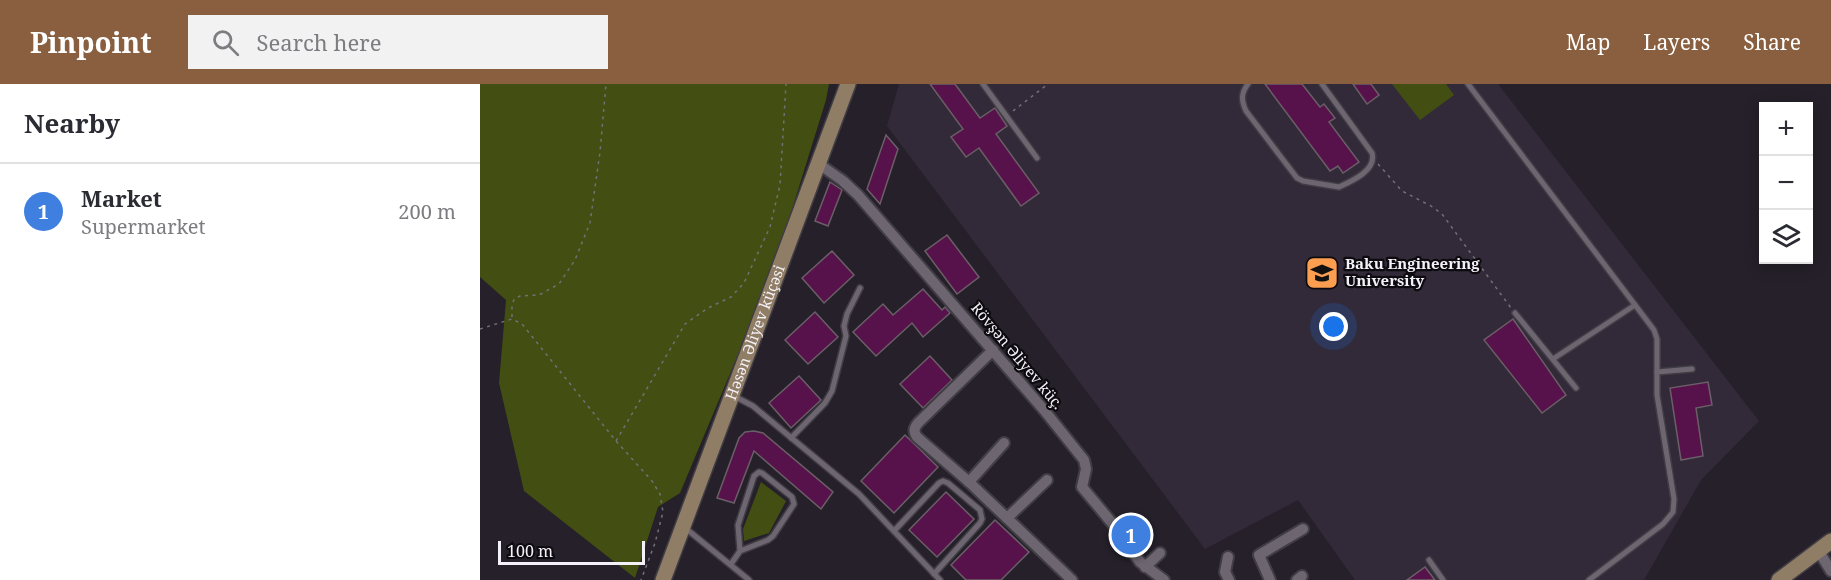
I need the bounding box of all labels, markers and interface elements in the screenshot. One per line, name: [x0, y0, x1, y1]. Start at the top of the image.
search box: [188, 15, 608, 69]
text: Pinpoint: [30, 23, 152, 61]
icon: search: [209, 26, 242, 59]
text: Search here: [257, 27, 381, 57]
text: Map: [1566, 28, 1610, 56]
text: Layers: [1643, 28, 1710, 56]
text: Share: [1743, 28, 1801, 56]
map controls: [1759, 102, 1813, 264]
button: +: [1759, 102, 1813, 156]
text: Nearby: [24, 105, 120, 141]
button: −: [1759, 156, 1813, 210]
text: Market: [81, 183, 162, 213]
text: 1: [38, 198, 49, 225]
text: 200 m: [398, 198, 456, 225]
button: layers: [1759, 210, 1813, 264]
text: Supermarket: [81, 213, 206, 240]
place label: Baku Engineering University: [1345, 253, 1480, 290]
school or university icon: Baku Engineering University: [1304, 255, 1340, 291]
street label: Həsən Əliyev küçəsi: [720, 262, 789, 403]
street label: Rövşən Əliyev küç.: [967, 298, 1068, 413]
your location: [1319, 312, 1348, 341]
pin: 1: [1112, 512, 1150, 558]
scale bar: [498, 538, 645, 566]
text: 100 m: [507, 540, 553, 562]

